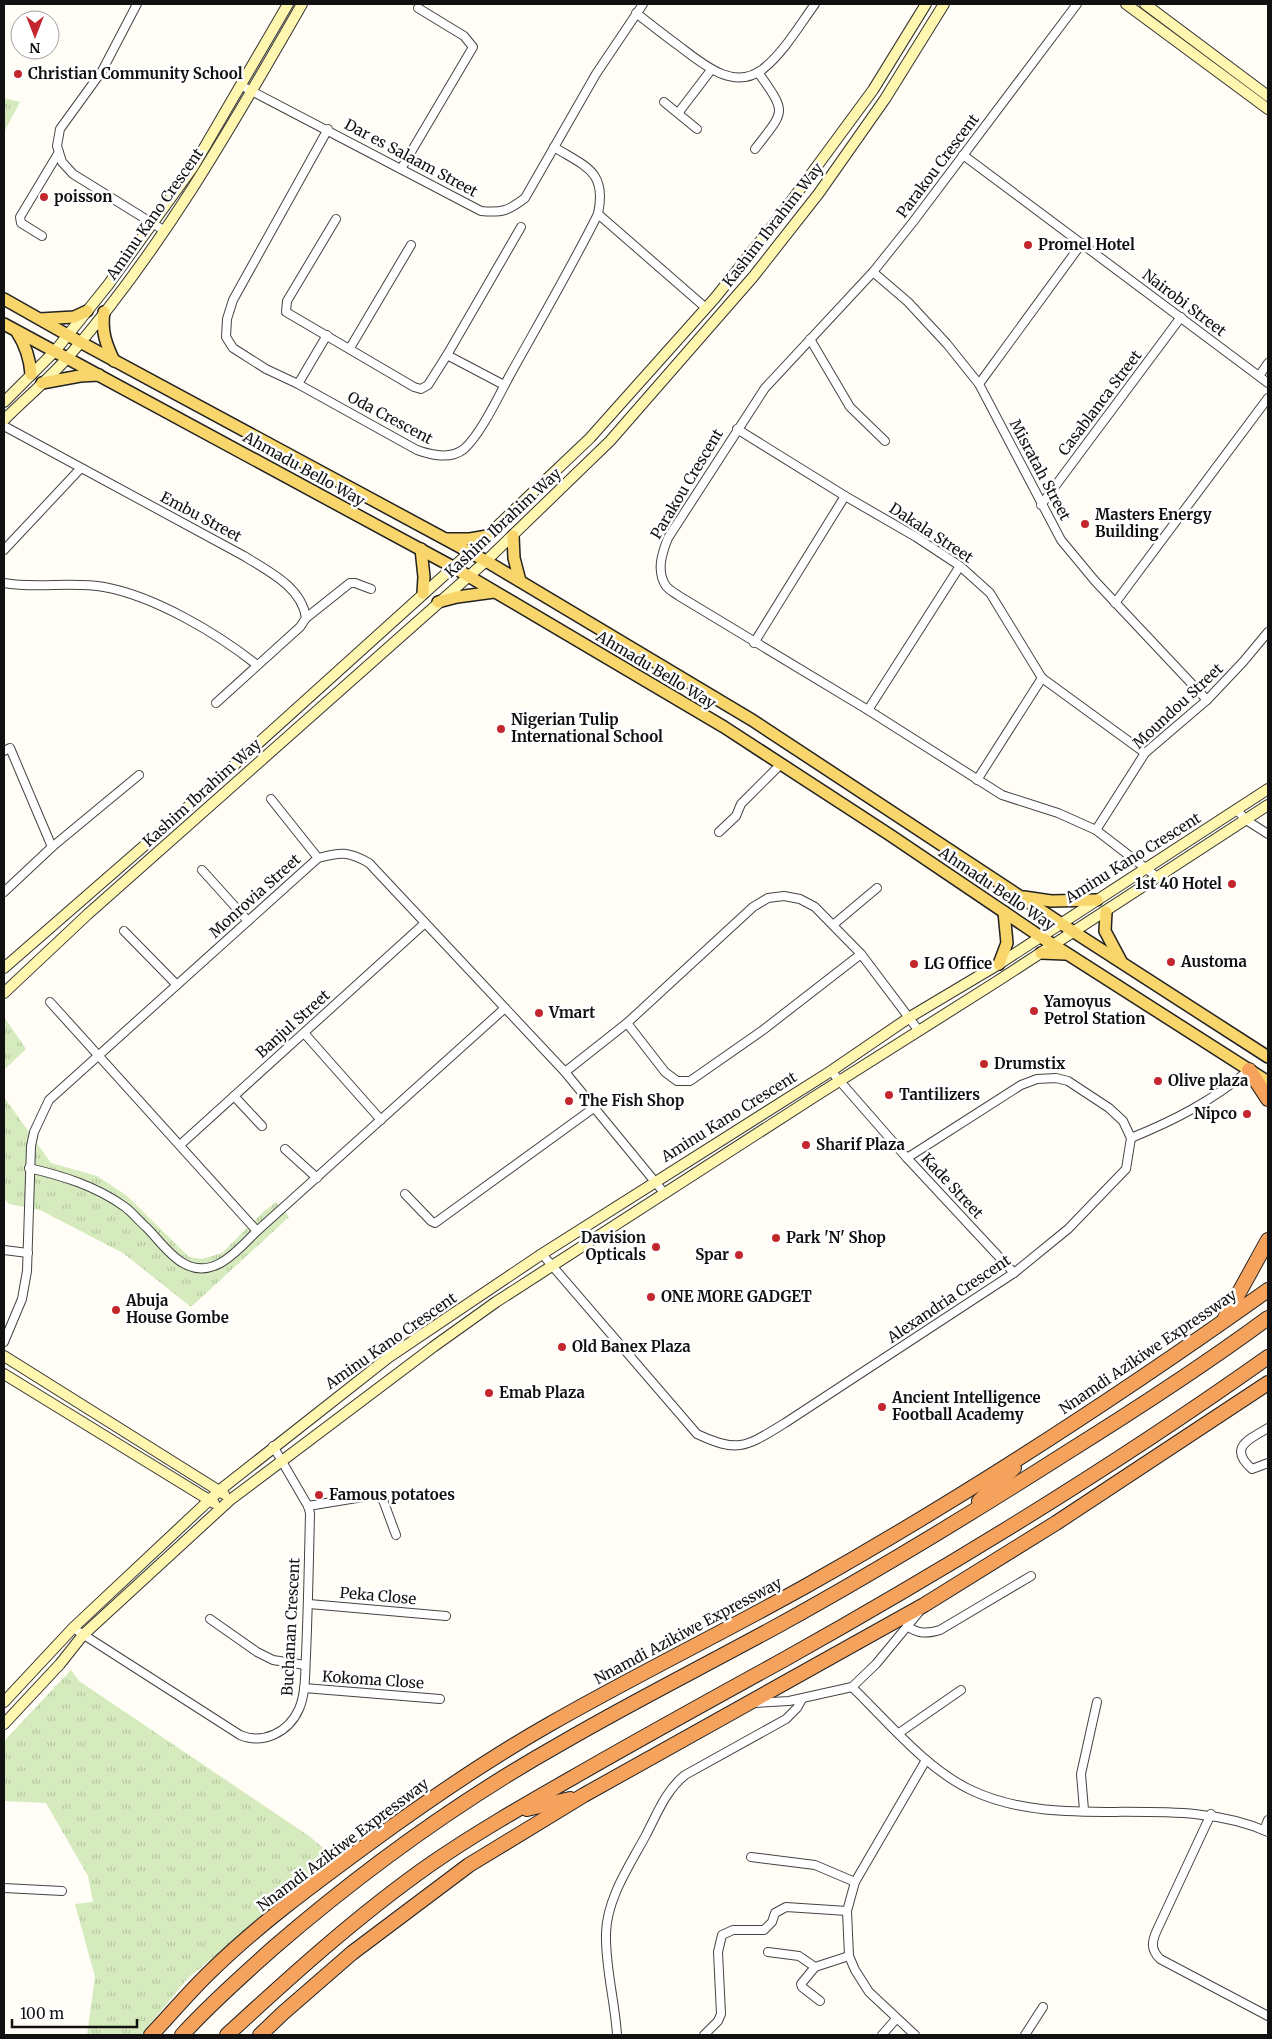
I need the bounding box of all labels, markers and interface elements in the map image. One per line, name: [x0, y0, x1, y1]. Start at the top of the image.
north arrow: [10, 10, 60, 60]
text: N: [29, 39, 41, 57]
place label: Christian Community School: [28, 64, 243, 83]
marker: Christian Community School: [12, 68, 24, 80]
street label: Parakou Crescent: [892, 110, 983, 221]
street label: Dar es Salaam Street: [341, 114, 481, 201]
street label: Aminu Kano Crescent: [101, 144, 207, 284]
street label: Kashim Ibrahim Way: [718, 159, 827, 291]
place label: poisson: [54, 187, 112, 206]
marker: poisson: [38, 191, 50, 203]
place label: Promel Hotel: [1038, 235, 1135, 254]
marker: Promel Hotel: [1022, 239, 1034, 251]
street label: Nairobi Street: [1139, 265, 1230, 340]
street label: Casablanca Street: [1054, 346, 1146, 459]
street label: Oda Crescent: [344, 387, 436, 448]
street label: Misratah Street: [1006, 416, 1075, 524]
street label: Parakou Crescent: [646, 425, 727, 542]
street label: Ahmadu Bello Way: [239, 427, 369, 510]
street label: Kashim Ibrahim Way: [440, 464, 565, 582]
street label: Embu Street: [157, 487, 245, 546]
street label: Dakala Street: [886, 498, 977, 567]
place label: Masters Energy Building: [1095, 505, 1212, 541]
marker: Masters Energy Building: [1079, 518, 1091, 530]
street label: Ahmadu Bello Way: [592, 626, 720, 713]
street label: Moundou Street: [1129, 659, 1227, 752]
place label: Nigerian Tulip International School: [511, 710, 663, 746]
marker: Nigerian Tulip International School: [495, 723, 507, 735]
street label: Kashim Ibrahim Way: [139, 734, 265, 851]
street label: Aminu Kano Crescent: [1061, 808, 1204, 908]
street label: Ahmadu Bello Way: [935, 842, 1059, 935]
street label: Monrovia Street: [205, 850, 304, 942]
place label: 1st 40 Hotel: [1135, 874, 1222, 893]
marker: 1st 40 Hotel: [1226, 878, 1238, 890]
place label: Austoma: [1180, 952, 1247, 971]
place label: LG Office: [924, 954, 992, 973]
marker: Austoma: [1165, 956, 1177, 968]
marker: LG Office: [908, 958, 920, 970]
street label: Banjul Street: [252, 985, 334, 1062]
place label: Yamoyus Petrol Station: [1043, 992, 1145, 1028]
place label: Vmart: [548, 1003, 595, 1022]
marker: Yamoyus Petrol Station: [1028, 1005, 1040, 1017]
marker: Vmart: [533, 1007, 545, 1019]
place label: Drumstix: [994, 1054, 1066, 1073]
marker: Drumstix: [978, 1058, 990, 1070]
street label: Aminu Kano Crescent: [657, 1067, 800, 1167]
place label: Olive plaza: [1168, 1071, 1249, 1090]
marker: Olive plaza: [1152, 1075, 1164, 1087]
place label: Tantilizers: [899, 1085, 980, 1104]
marker: Tantilizers: [883, 1089, 895, 1101]
place label: The Fish Shop: [579, 1091, 685, 1110]
marker: The Fish Shop: [563, 1095, 575, 1107]
place label: Nipco: [1194, 1104, 1237, 1123]
marker: Nipco: [1241, 1108, 1253, 1120]
place label: Sharif Plaza: [816, 1135, 906, 1154]
marker: Sharif Plaza: [800, 1139, 812, 1151]
street label: Kade Street: [917, 1149, 987, 1222]
place label: Davision Opticals: [581, 1228, 646, 1264]
place label: Park 'N' Shop: [786, 1228, 886, 1247]
marker: Park 'N' Shop: [770, 1232, 782, 1244]
marker: Davision Opticals: [650, 1241, 662, 1253]
place label: Spar: [695, 1245, 729, 1264]
marker: Spar: [733, 1249, 745, 1261]
street label: Alexandria Crescent: [883, 1250, 1014, 1347]
street label: Nnamdi Azikiwe Expressway: [1055, 1285, 1240, 1418]
place label: ONE MORE GADGET: [661, 1287, 812, 1306]
street label: Aminu Kano Crescent: [321, 1288, 460, 1394]
place label: Abuja House Gombe: [125, 1291, 229, 1327]
marker: ONE MORE GADGET: [645, 1291, 657, 1303]
marker: Abuja House Gombe: [110, 1304, 122, 1316]
place label: Old Banex Plaza: [572, 1337, 691, 1356]
marker: Old Banex Plaza: [556, 1341, 568, 1353]
place label: Emab Plaza: [499, 1383, 585, 1402]
marker: Emab Plaza: [483, 1387, 495, 1399]
place label: Ancient Intelligence Football Academy: [891, 1388, 1041, 1424]
marker: Ancient Intelligence Football Academy: [876, 1401, 888, 1413]
place label: Famous potatoes: [329, 1485, 455, 1504]
marker: Famous potatoes: [313, 1489, 325, 1501]
street label: Buchanan Crescent: [277, 1557, 304, 1697]
street label: Nnamdi Azikiwe Expressway: [591, 1573, 785, 1688]
street label: Peka Close: [339, 1583, 417, 1608]
street label: Kokoma Close: [322, 1666, 425, 1693]
street label: Nnamdi Azikiwe Expressway: [253, 1774, 432, 1915]
scale bar: [12, 1996, 138, 2028]
text: 100 m: [20, 2004, 64, 2023]

